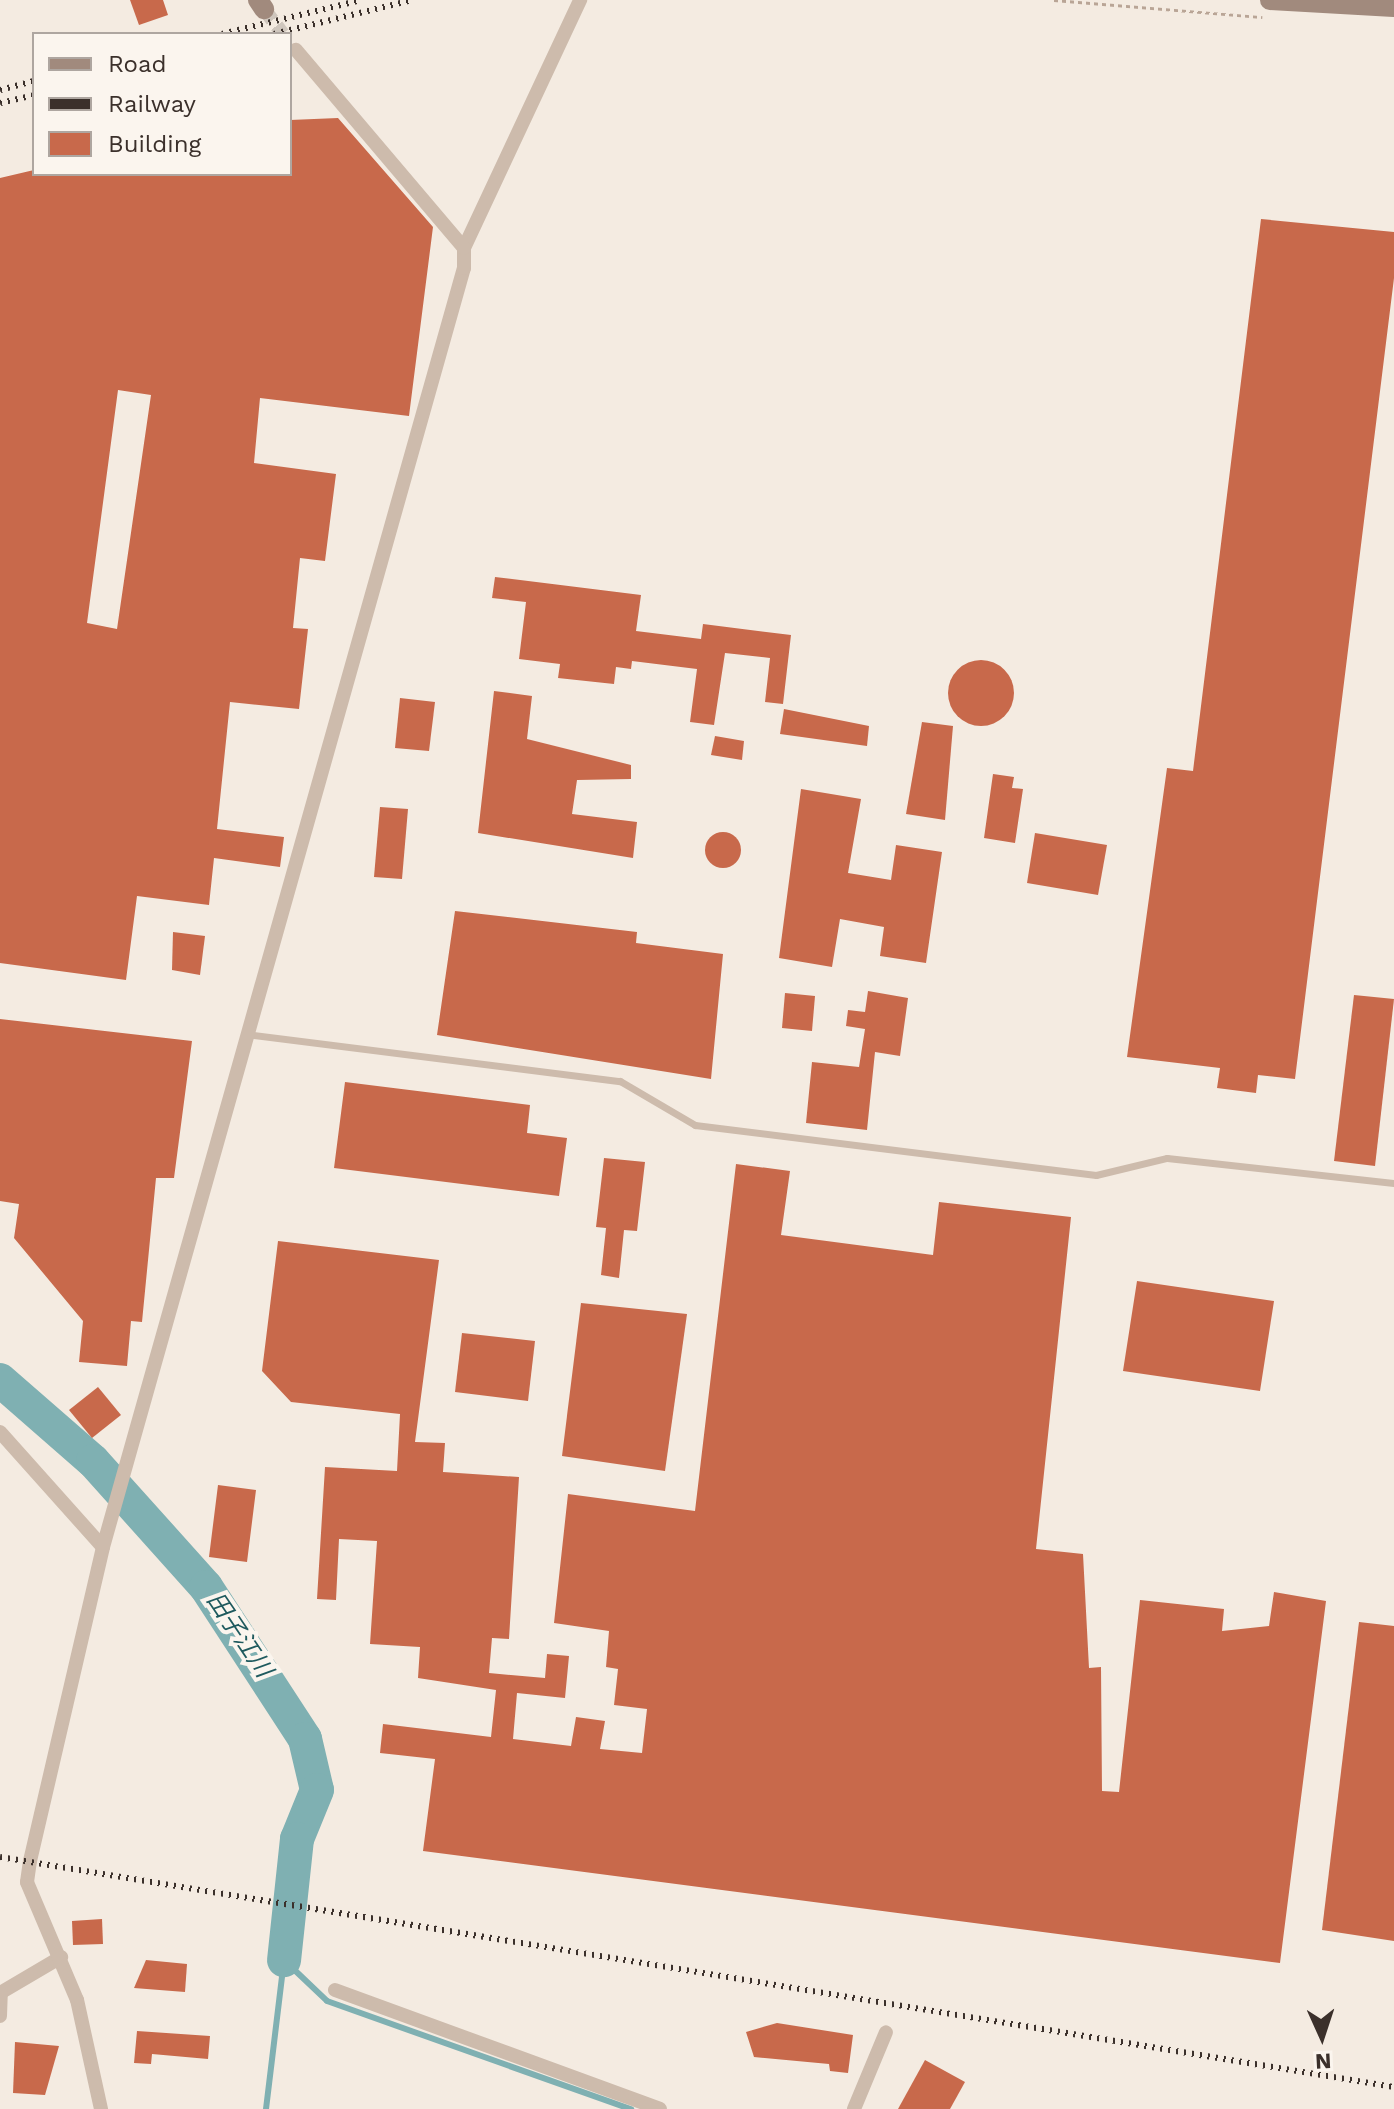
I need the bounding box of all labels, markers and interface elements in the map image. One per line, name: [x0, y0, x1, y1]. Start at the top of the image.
legend: [32, 32, 292, 176]
text: Road: [108, 50, 167, 78]
text: Railway: [108, 90, 196, 118]
text: Building: [108, 130, 201, 158]
water label: 田子江川: [200, 1587, 278, 1683]
north arrow: [1282, 1997, 1362, 2077]
text: N: [1314, 2049, 1332, 2074]

